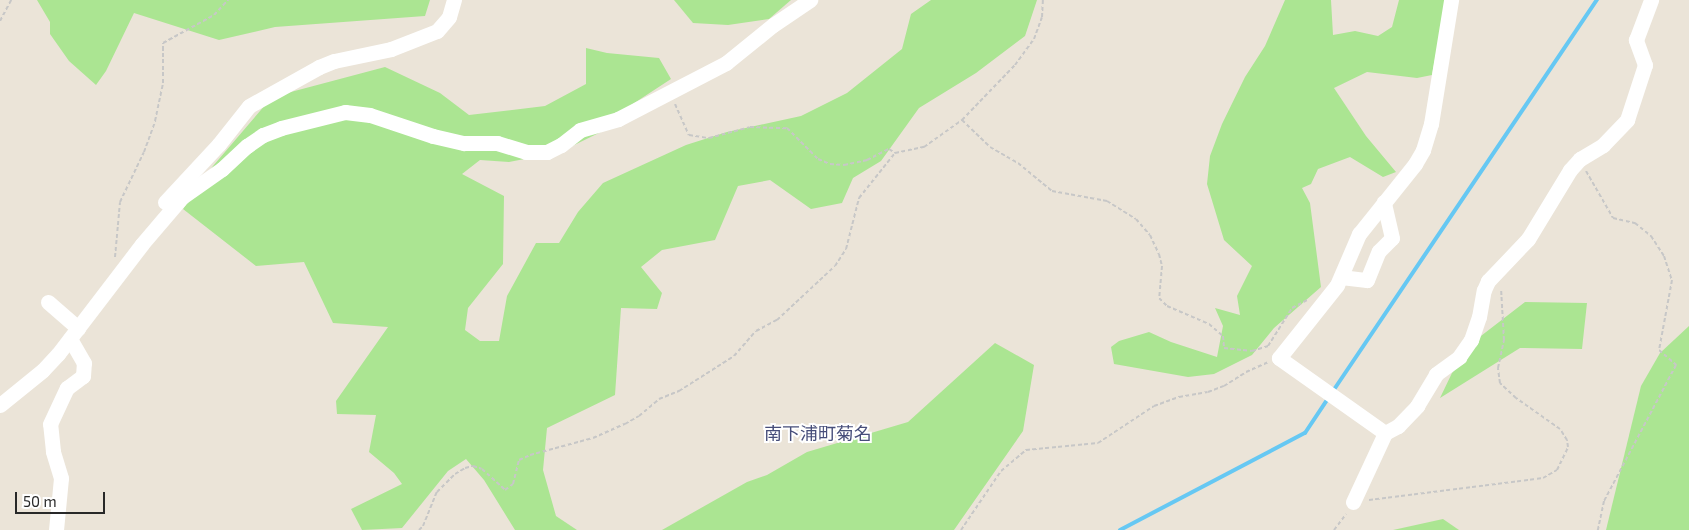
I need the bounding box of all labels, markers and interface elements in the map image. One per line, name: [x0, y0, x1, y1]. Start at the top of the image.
district label: 南下浦町菊名: [764, 422, 872, 444]
scale bar: [18, 482, 108, 514]
text: 50 m: [23, 492, 57, 510]

